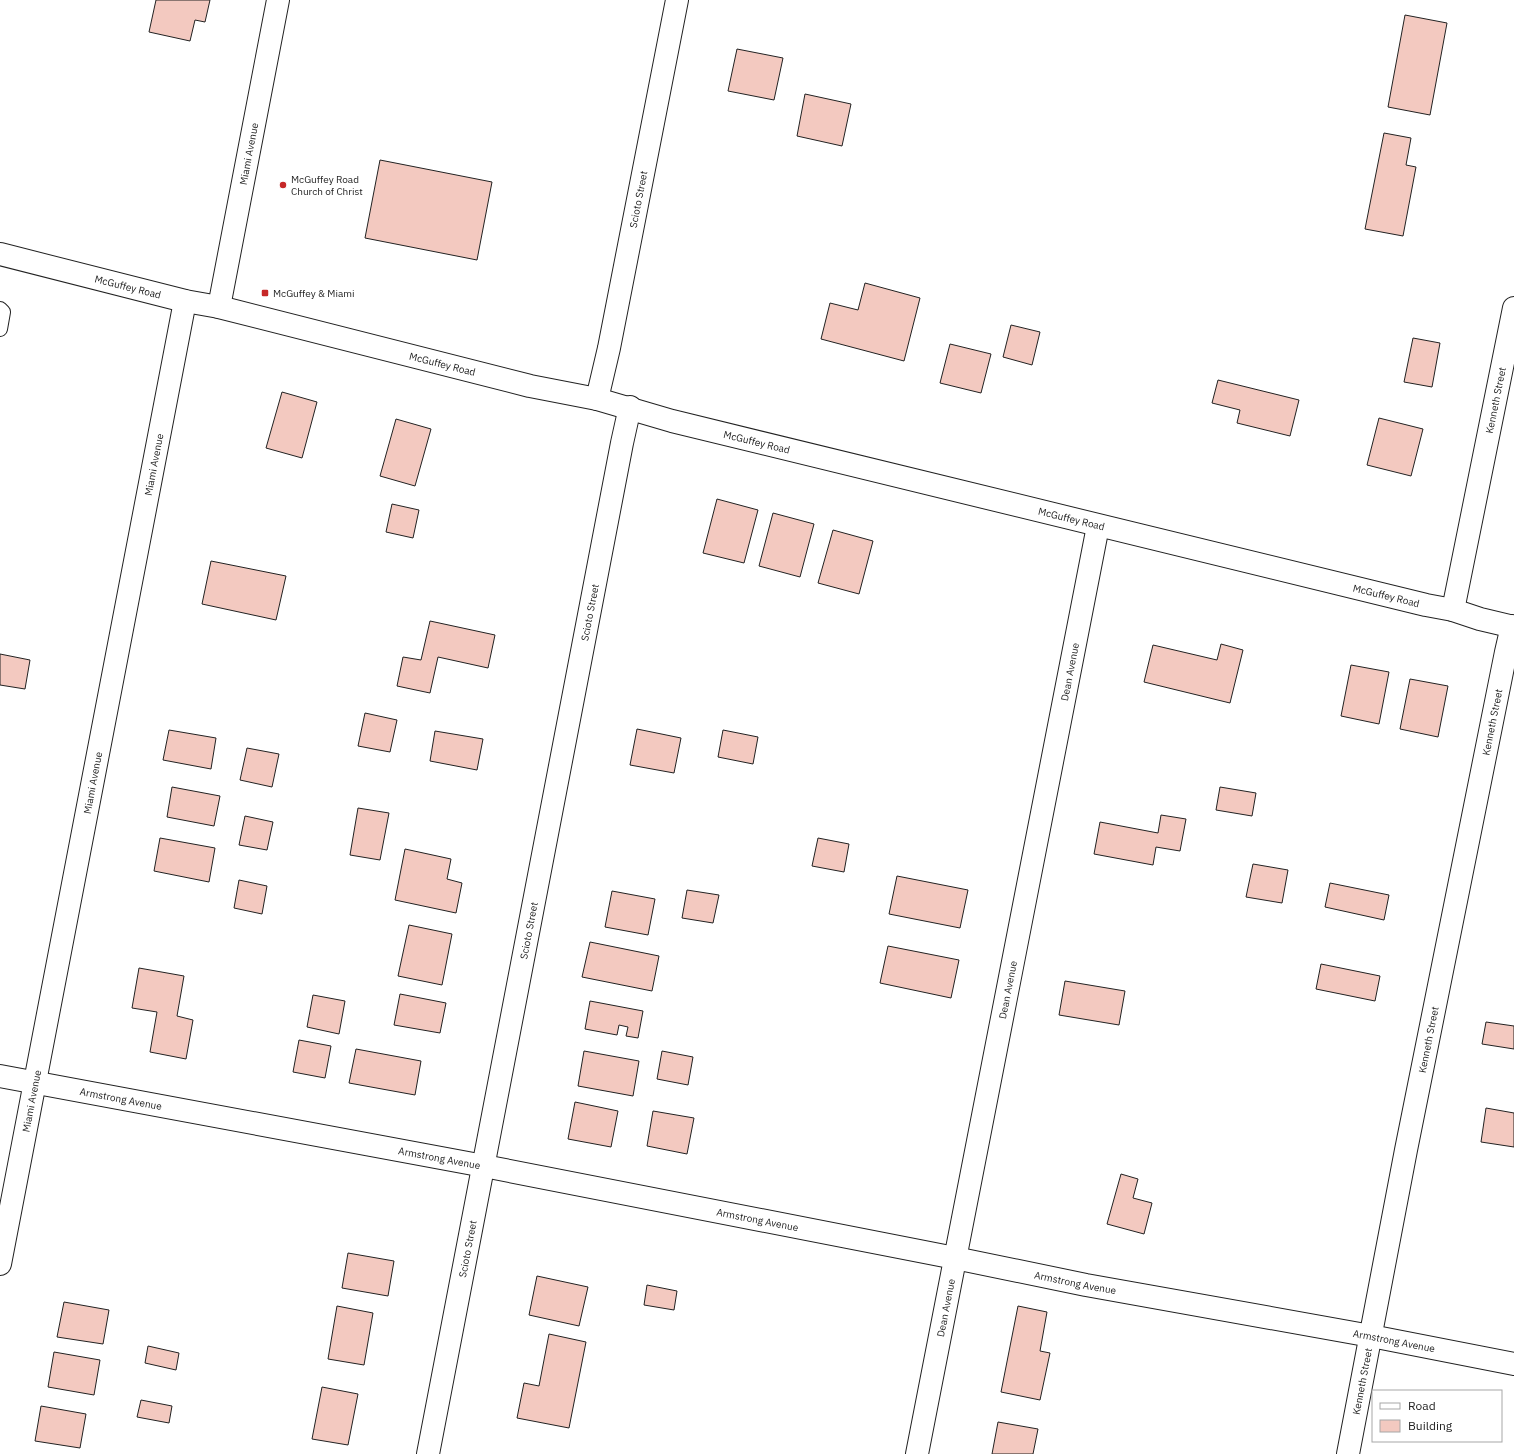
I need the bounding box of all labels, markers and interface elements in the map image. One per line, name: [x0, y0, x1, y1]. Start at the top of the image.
street label: Miami Avenue: [237, 121, 261, 186]
street label: Scioto Street: [627, 169, 651, 229]
place label: McGuffey Road Church of Christ: [291, 173, 363, 198]
marker: McGuffey Road Church of Christ: [278, 180, 288, 190]
street label: McGuffey Road: [93, 272, 162, 302]
place label: McGuffey & Miami: [273, 287, 355, 300]
marker: McGuffey & Miami: [260, 288, 270, 298]
street label: McGuffey Road: [408, 350, 477, 379]
street label: Kenneth Street: [1483, 365, 1509, 435]
street label: McGuffey Road: [722, 428, 791, 457]
street label: Miami Avenue: [142, 432, 166, 497]
street label: McGuffey Road: [1037, 505, 1106, 533]
street label: McGuffey Road: [1352, 581, 1421, 610]
street label: Scioto Street: [578, 582, 602, 642]
street label: Dean Avenue: [1058, 641, 1082, 702]
street label: Kenneth Street: [1479, 687, 1506, 757]
street label: Miami Avenue: [81, 750, 105, 815]
street label: Scioto Street: [517, 901, 541, 960]
street label: Dean Avenue: [996, 959, 1020, 1020]
street label: Kenneth Street: [1416, 1005, 1442, 1074]
street label: Miami Avenue: [19, 1068, 44, 1133]
street label: Armstrong Avenue: [79, 1085, 163, 1113]
street label: Armstrong Avenue: [397, 1144, 482, 1172]
street label: Armstrong Avenue: [715, 1206, 800, 1234]
street label: Scioto Street: [456, 1219, 480, 1278]
street label: Armstrong Avenue: [1033, 1269, 1118, 1297]
street label: Dean Avenue: [934, 1277, 958, 1338]
street label: Armstrong Avenue: [1352, 1327, 1437, 1355]
street label: Kenneth Street: [1350, 1347, 1375, 1416]
legend: [1372, 1390, 1502, 1442]
text: Road: [1408, 1398, 1436, 1413]
text: Building: [1408, 1418, 1453, 1433]

